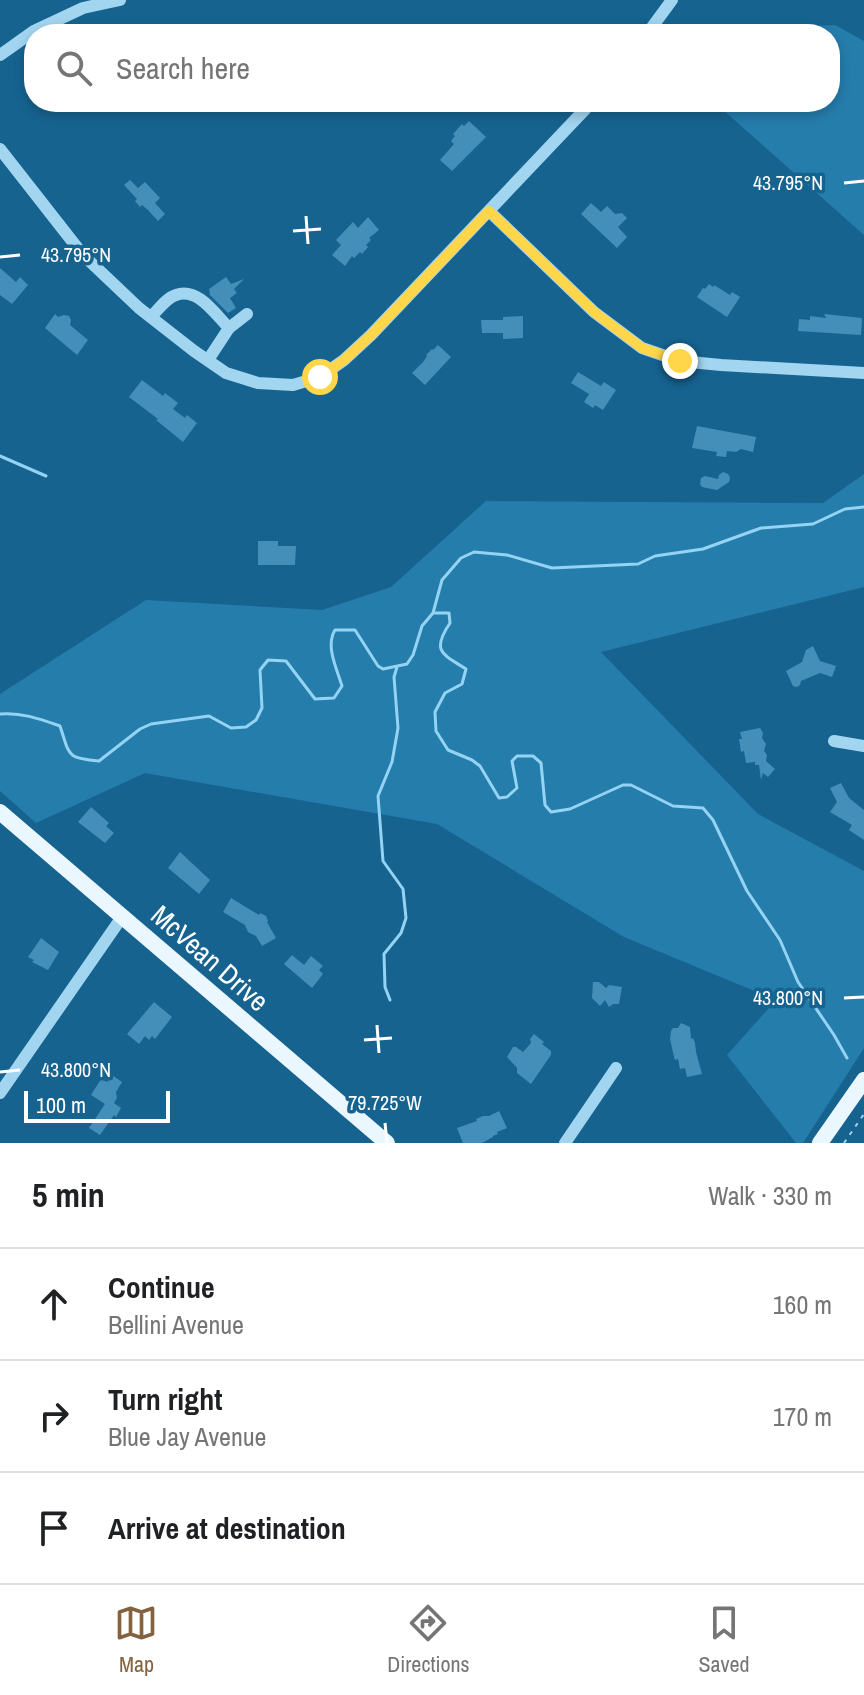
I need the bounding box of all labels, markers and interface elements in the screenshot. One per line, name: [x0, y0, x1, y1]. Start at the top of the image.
search box: [24, 24, 840, 112]
icon: search: [52, 46, 96, 90]
text: Search here: [116, 48, 250, 88]
text: 43.795°N: [753, 169, 823, 196]
text: 43.795°N: [41, 241, 111, 268]
route end: [662, 343, 698, 379]
route start: [302, 359, 338, 395]
street label: McVean Drive: [143, 896, 277, 1020]
text: 43.800°N: [753, 984, 823, 1011]
text: 43.800°N: [41, 1056, 111, 1083]
scale bar: [24, 1087, 170, 1123]
text: 79.725°W: [348, 1089, 422, 1116]
text: 100 m: [36, 1090, 86, 1120]
text: 5 min: [32, 1172, 105, 1218]
text: Walk · 330 m: [708, 1178, 832, 1213]
text: Continue: [108, 1267, 215, 1307]
icon: ahead: [32, 1282, 76, 1326]
text: 160 m: [773, 1287, 832, 1322]
text: Bellini Avenue: [108, 1307, 244, 1342]
text: Turn right: [108, 1379, 222, 1419]
icon: right: [32, 1394, 76, 1438]
text: 170 m: [773, 1399, 832, 1434]
text: Blue Jay Avenue: [108, 1419, 266, 1454]
icon: arrive: [32, 1506, 76, 1550]
text: Arrive at destination: [108, 1508, 346, 1548]
tab: Map: [114, 1601, 158, 1679]
tab: Directions: [387, 1601, 470, 1679]
tab: Saved: [698, 1601, 750, 1679]

